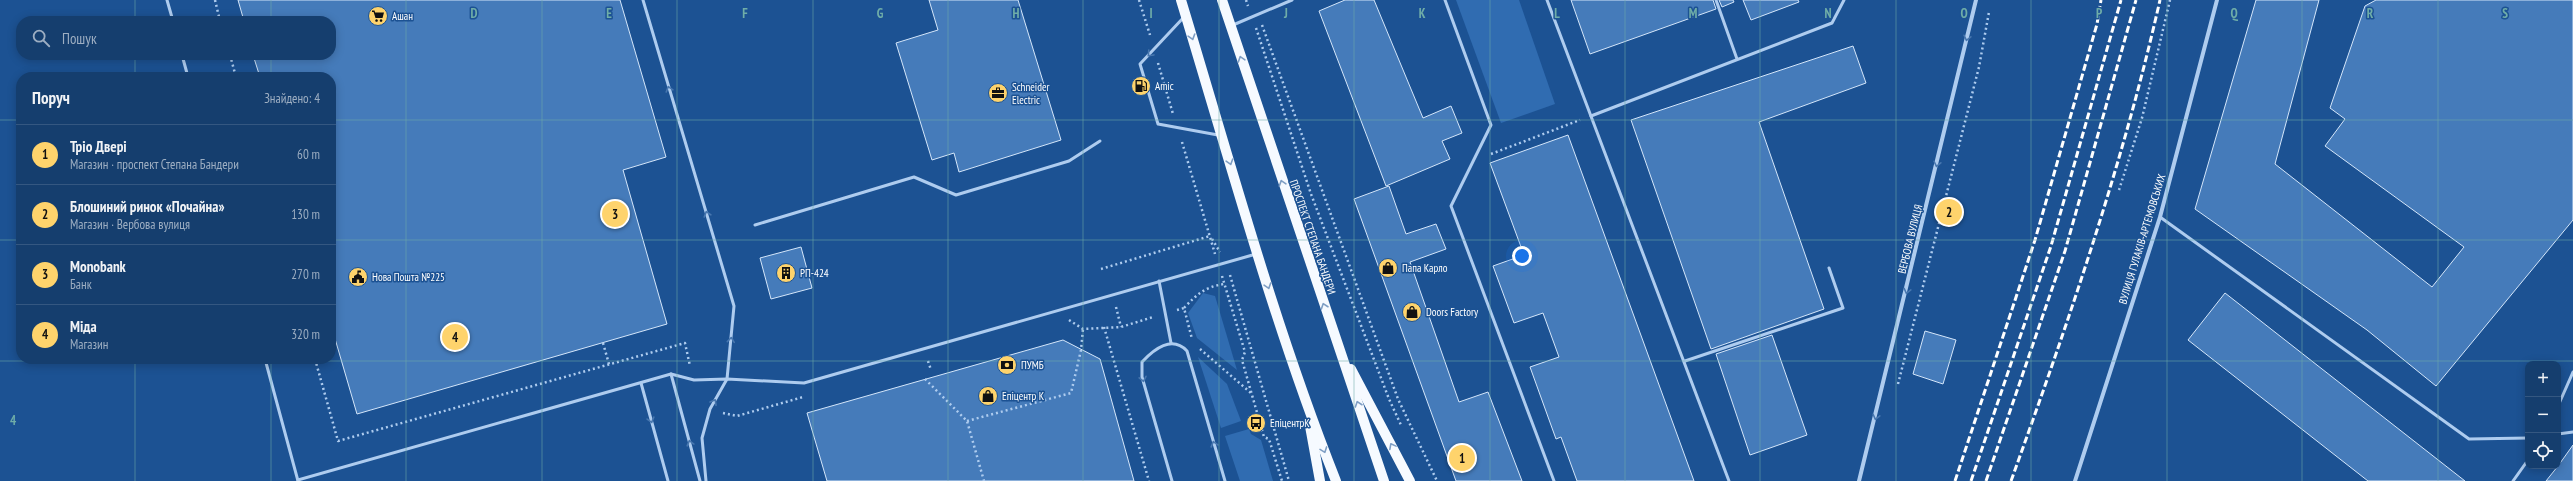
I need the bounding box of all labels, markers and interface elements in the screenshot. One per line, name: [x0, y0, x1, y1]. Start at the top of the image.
supermarket icon: Ашан: [367, 5, 389, 27]
text: D: [471, 5, 478, 22]
text: E: [606, 5, 612, 22]
text: F: [742, 5, 748, 22]
text: G: [877, 5, 884, 22]
text: H: [1013, 5, 1020, 22]
text: I: [1149, 5, 1153, 22]
text: J: [1283, 5, 1288, 22]
text: K: [1419, 5, 1426, 22]
text: L: [1554, 5, 1560, 22]
text: M: [1689, 5, 1698, 22]
text: N: [1824, 5, 1832, 22]
text: O: [1960, 5, 1968, 22]
text: P: [2096, 5, 2102, 22]
text: Q: [2230, 5, 2238, 22]
text: R: [2367, 5, 2374, 22]
text: S: [2502, 5, 2508, 22]
place label: Ашан: [392, 9, 413, 23]
search box: [16, 16, 336, 60]
icon: search: [30, 27, 52, 49]
text: Пошук: [62, 29, 97, 48]
one-way arrow: [1187, 34, 1196, 41]
one-way arrow: [1963, 34, 1972, 41]
one-way arrow: [1147, 50, 1154, 57]
one-way arrow: [1238, 56, 1246, 63]
fuel station icon: Amic: [1130, 75, 1152, 97]
place label: Amic: [1155, 79, 1174, 93]
place label: Schneider Electric: [1012, 80, 1050, 107]
office icon: Schneider Electric: [987, 82, 1009, 104]
one-way arrow: [665, 86, 674, 93]
text: Поруч: [32, 87, 70, 109]
text: Знайдено: 4: [264, 90, 320, 107]
text: Тріо Двері: [70, 137, 127, 156]
text: 1: [42, 146, 48, 163]
text: 60 m: [297, 146, 320, 163]
text: Магазин · проспект Степана Бандери: [70, 156, 239, 173]
one-way arrow: [1225, 158, 1234, 165]
one-way arrow: [1934, 161, 1942, 168]
street label: ВУЛИЦЯ ГУЛАКІВ-АРТЕМОВСЬКИХ: [2116, 172, 2169, 306]
street label: ПРОСПЕКТ СТЕПАНА БАНДЕРИ: [1287, 178, 1339, 296]
one-way arrow: [1278, 179, 1287, 186]
text: Блошиний ринок «Почайна»: [70, 197, 224, 216]
pin: 2: [1936, 197, 1962, 227]
pin: 3: [602, 199, 628, 229]
street label: ВЕРБОВА ВУЛИЦЯ: [1895, 203, 1925, 275]
text: 2: [42, 206, 48, 223]
text: 130 m: [291, 206, 320, 223]
one-way arrow: [703, 211, 712, 218]
text: Магазин · Вербова вулиця: [70, 216, 190, 233]
your location: [1512, 246, 1532, 266]
text: Monobank: [70, 257, 126, 276]
shop icon: Папа Карло: [1377, 257, 1399, 279]
place label: Папа Карло: [1402, 261, 1448, 275]
building icon: РП-424: [775, 262, 797, 284]
text: 3: [42, 266, 48, 283]
text: 270 m: [291, 266, 320, 283]
public building icon: Нова Пошта №225: [347, 266, 369, 288]
place label: РП-424: [800, 266, 829, 280]
place label: Нова Пошта №225: [372, 270, 445, 284]
text: Банк: [70, 276, 92, 293]
one-way arrow: [1263, 282, 1272, 289]
one-way arrow: [1903, 287, 1912, 294]
shop icon: Doors Factory: [1401, 301, 1423, 323]
one-way arrow: [1321, 302, 1329, 309]
place label: Doors Factory: [1426, 305, 1479, 319]
text: Міда: [70, 317, 97, 336]
pin: 4: [442, 322, 468, 352]
text: 4: [42, 326, 48, 343]
text: 320 m: [291, 326, 320, 343]
text: Магазин: [70, 336, 108, 353]
one-way arrow: [726, 337, 735, 343]
bank icon: ПУМБ: [996, 354, 1018, 376]
place label: ПУМБ: [1021, 358, 1044, 372]
map controls: [2525, 361, 2561, 469]
button: +: [2525, 361, 2561, 397]
one-way arrow: [1139, 376, 1147, 383]
shop icon: Епіцентр К: [977, 385, 999, 407]
place label: Епіцентр К: [1002, 389, 1045, 403]
button: −: [2525, 397, 2561, 433]
one-way arrow: [709, 399, 716, 406]
one-way arrow: [1354, 401, 1363, 408]
text: 4: [10, 412, 17, 429]
bus stop icon: ЕпіцентрК: [1245, 412, 1267, 434]
one-way arrow: [1872, 413, 1881, 420]
one-way arrow: [646, 416, 655, 423]
place label: ЕпіцентрК: [1270, 416, 1310, 430]
button: locate: [2525, 433, 2561, 469]
one-way arrow: [686, 440, 695, 447]
one-way arrow: [1210, 440, 1219, 447]
one-way arrow: [1389, 443, 1397, 451]
pin: 1: [1449, 443, 1475, 473]
one-way arrow: [1319, 446, 1328, 453]

